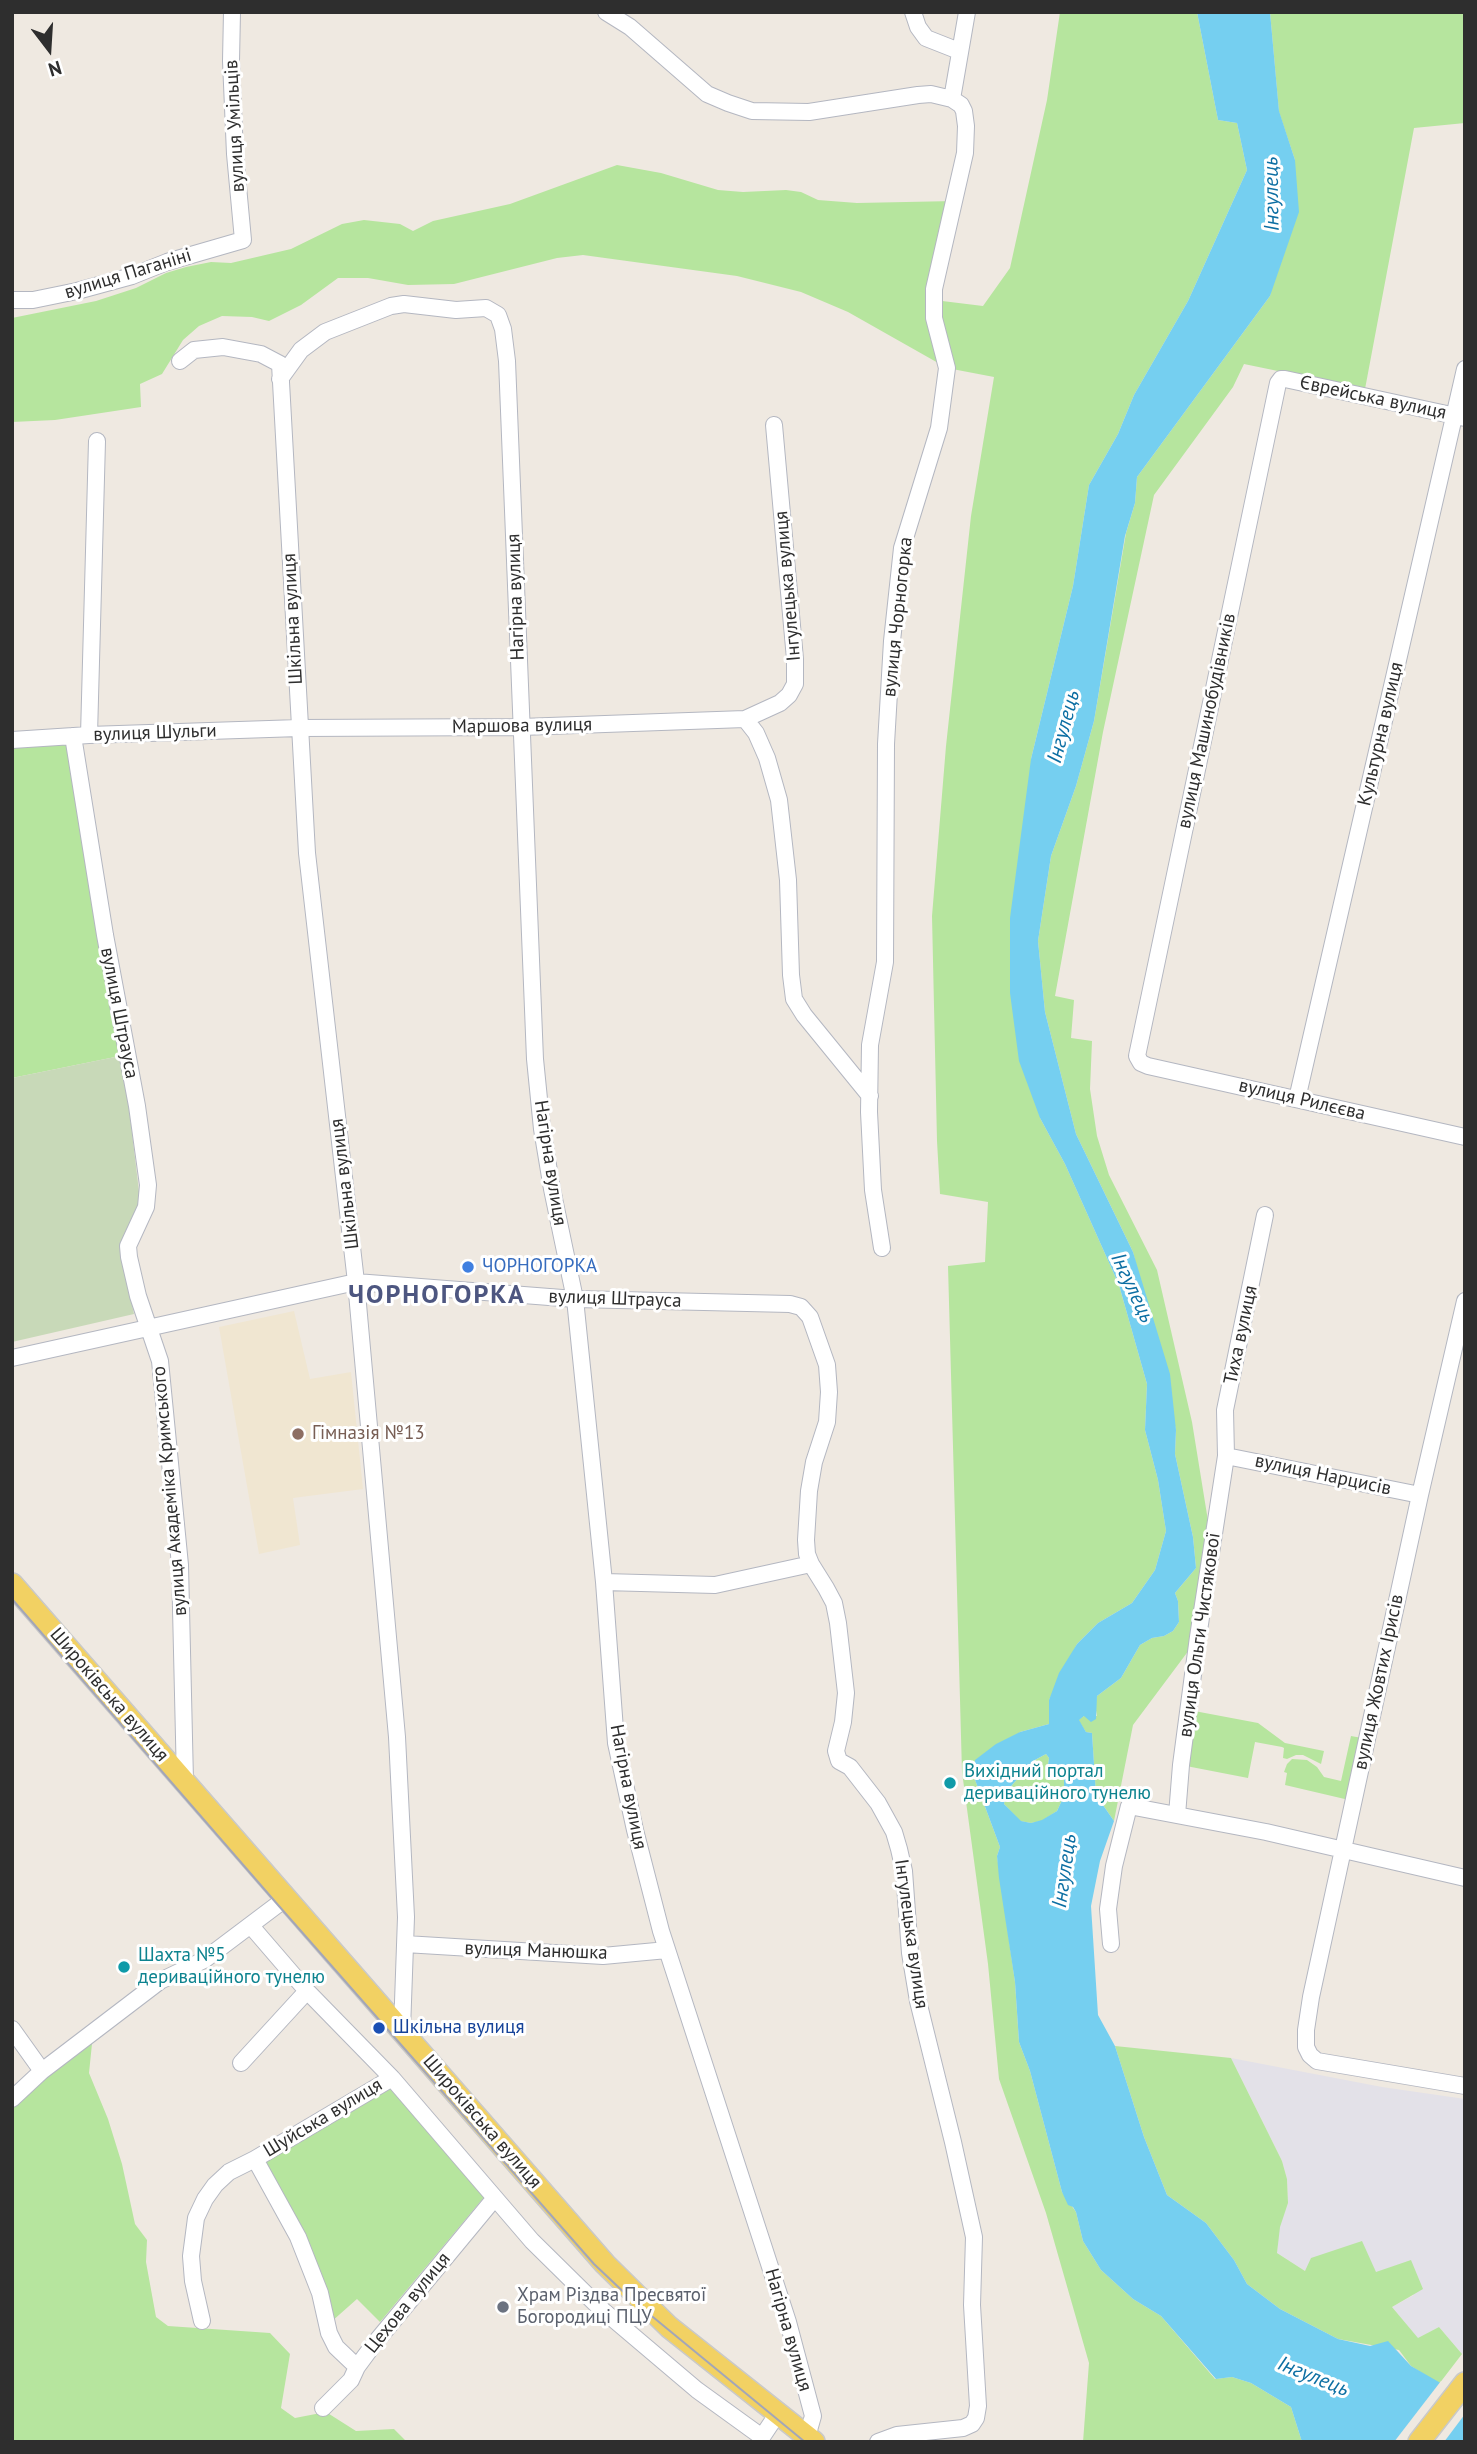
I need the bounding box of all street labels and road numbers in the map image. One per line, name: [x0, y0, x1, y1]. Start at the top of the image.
street label: вулиця Умільців: [220, 59, 250, 193]
street label: вулиця Паганіні: [62, 244, 194, 304]
street label: Єврейська вулиця: [1298, 371, 1448, 425]
street label: Інгулецька вулиця: [770, 510, 806, 662]
street label: Нагірна вулиця: [502, 533, 530, 661]
street label: вулиця Чорногорка: [878, 536, 918, 698]
street label: Шкільна вулиця: [278, 553, 308, 685]
street label: вулиця Машинобудівників: [1173, 611, 1241, 831]
street label: Культурна вулиця: [1353, 660, 1409, 808]
street label: Маршова вулиця: [452, 713, 592, 739]
street label: вулиця Шульги: [93, 719, 217, 747]
street label: вулиця Штрауса: [95, 945, 143, 1081]
street label: вулиця Рилєєва: [1236, 1074, 1368, 1126]
street label: Нагірна вулиця: [529, 1099, 571, 1227]
street label: Шкільна вулиця: [326, 1117, 364, 1251]
street label: Тиха вулиця: [1219, 1283, 1263, 1387]
street label: вулиця Штрауса: [548, 1285, 682, 1313]
street label: вулиця Академіка Кримського: [148, 1365, 192, 1617]
street label: вулиця Нарцисів: [1253, 1449, 1393, 1501]
street label: вулиця Ольги Чистякової: [1174, 1531, 1226, 1739]
street label: вулиця Жовтих Ірисів: [1349, 1592, 1409, 1772]
street label: Широківська вулиця: [45, 1624, 173, 1766]
street label: Нагірна вулиця: [605, 1723, 651, 1851]
street label: Інгулецька вулиця: [889, 1858, 933, 2010]
street label: вулиця Манюшка: [464, 1937, 608, 1965]
street label: Широківська вулиця: [418, 2051, 546, 2193]
street label: Шуйська вулиця: [260, 2074, 386, 2162]
street label: Цехова вулиця: [360, 2248, 456, 2358]
street label: Нагірна вулиця: [760, 2266, 816, 2394]

